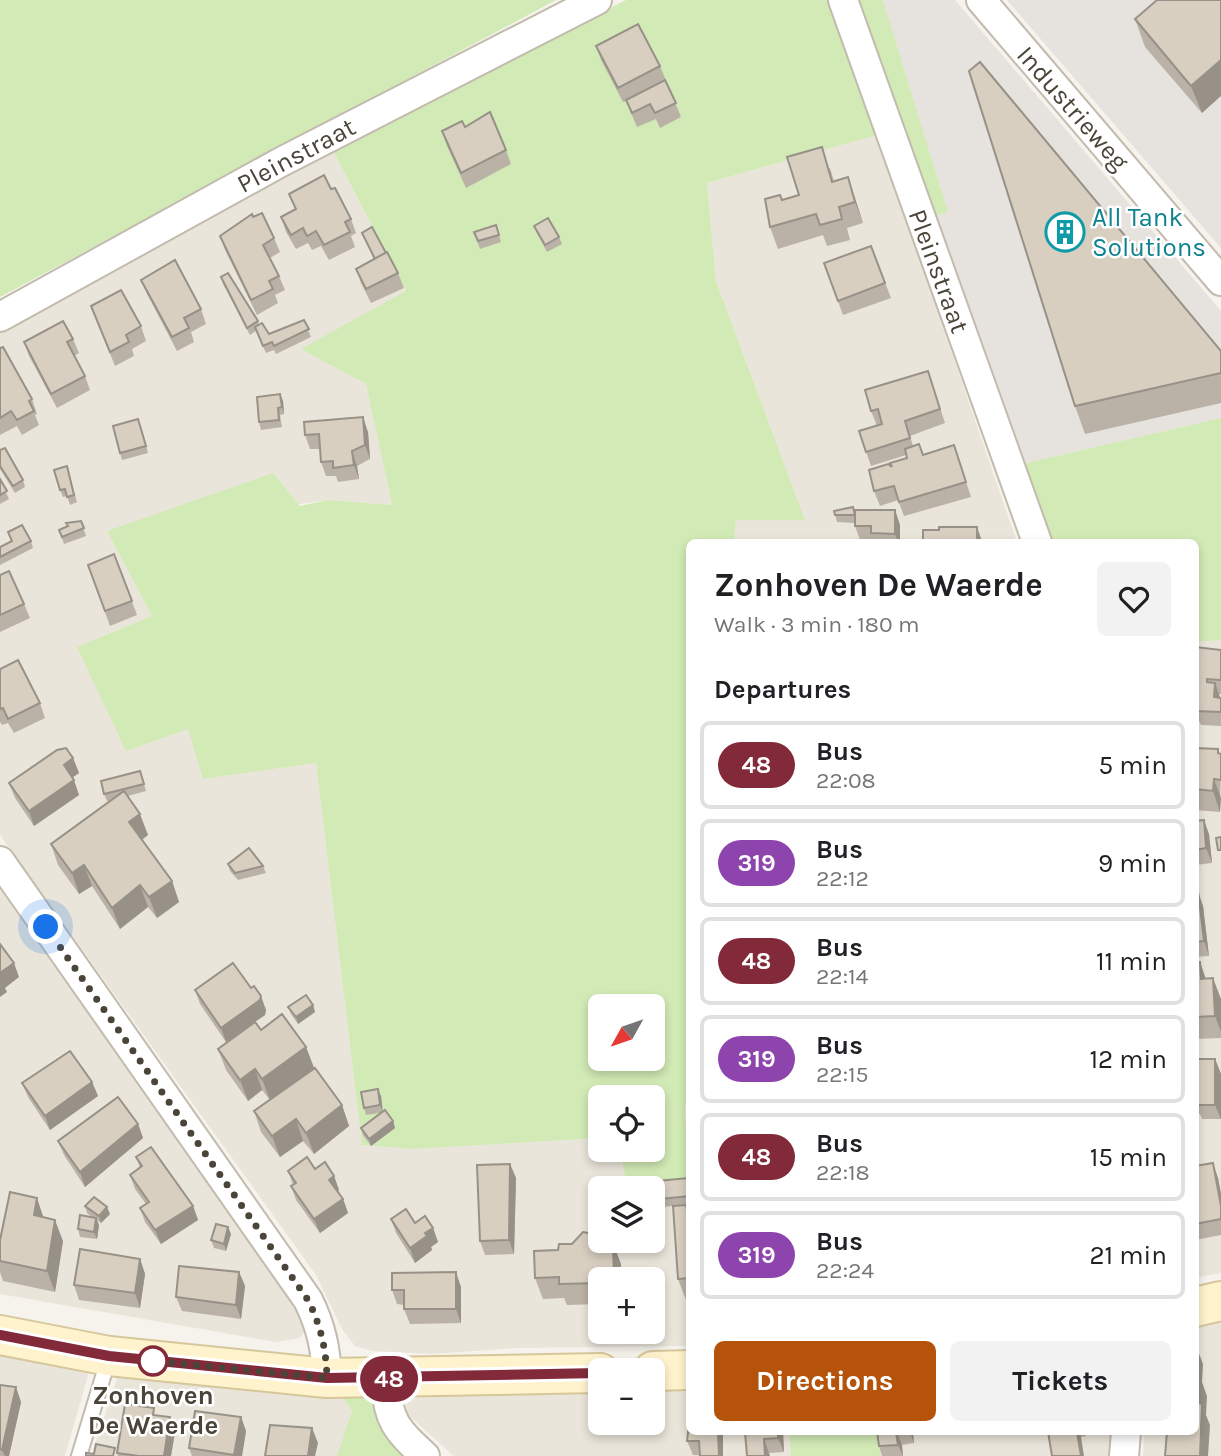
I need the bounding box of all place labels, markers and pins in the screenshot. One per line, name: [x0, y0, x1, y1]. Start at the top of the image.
place label: All Tank Solutions: [1092, 202, 1206, 263]
building icon: All Tank Solutions: [1044, 211, 1086, 253]
marker: Zonhoven De Waerde: [138, 1346, 168, 1376]
place label: Zonhoven De Waerde: [88, 1380, 218, 1441]

